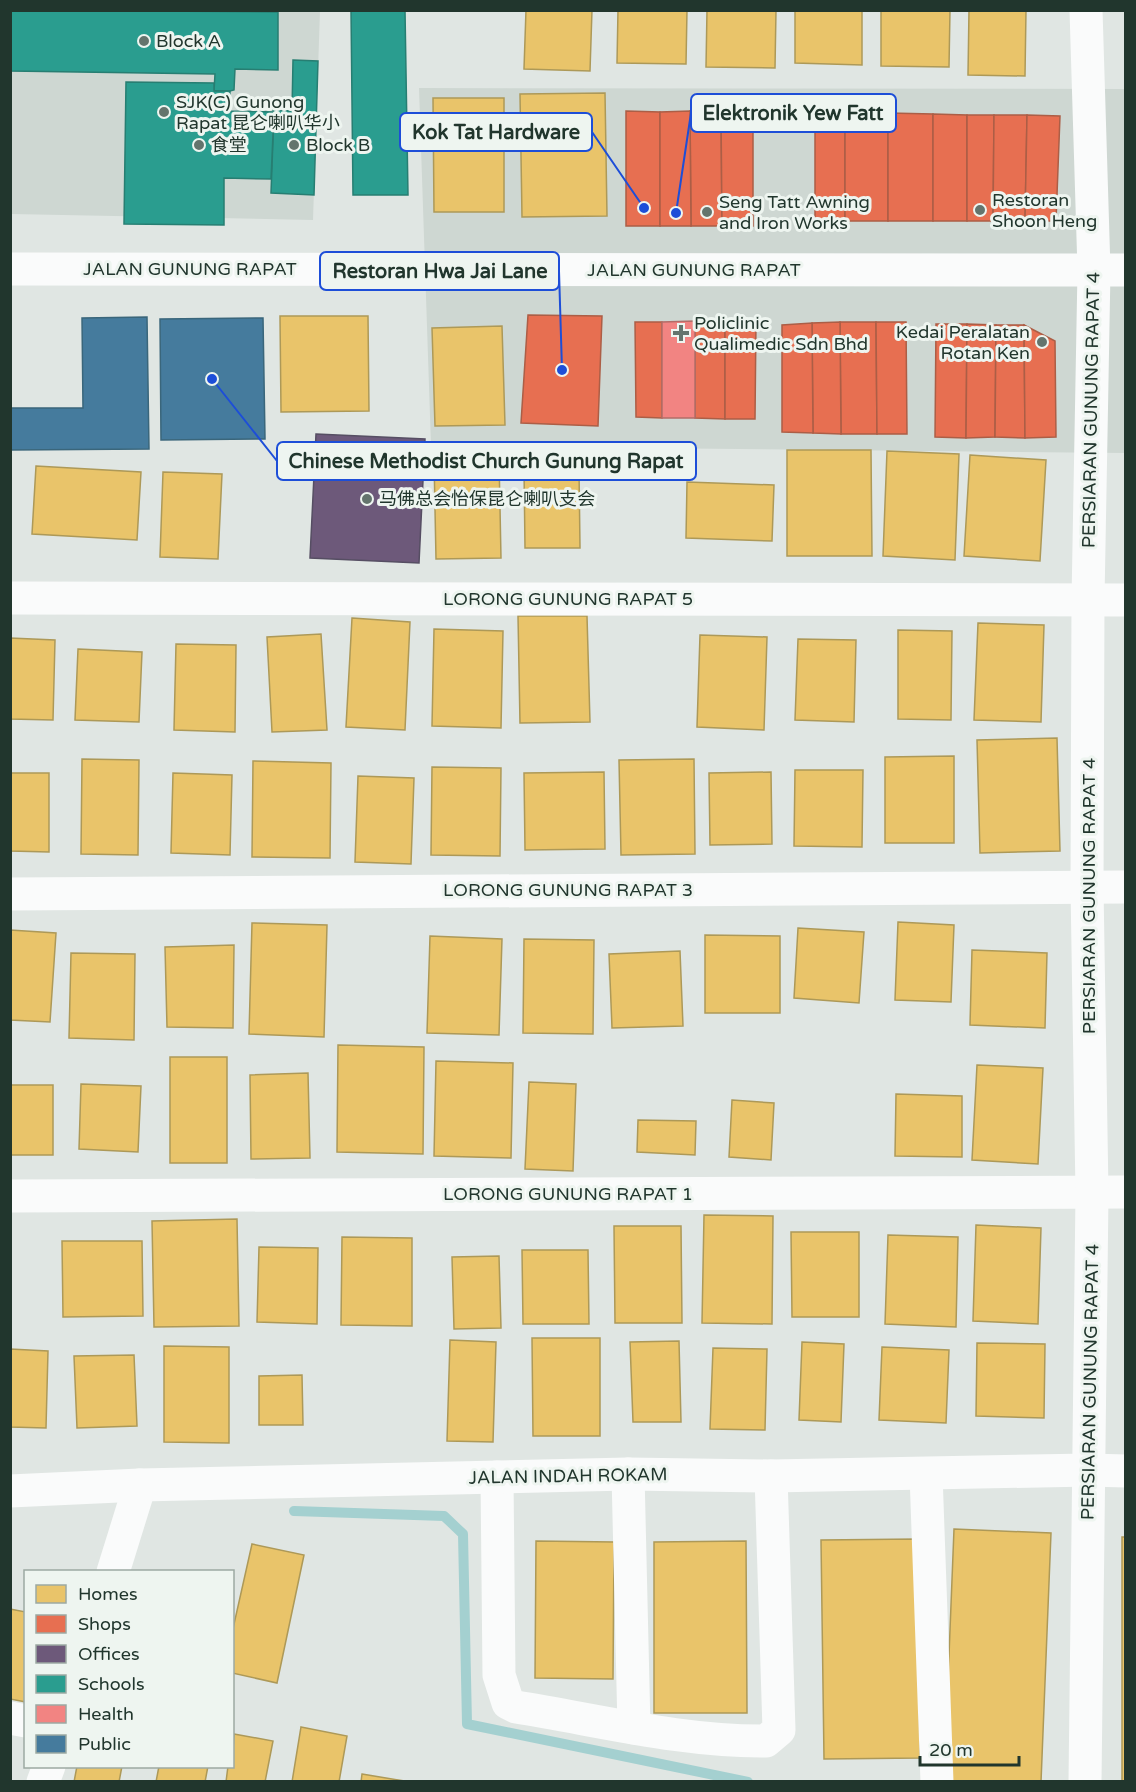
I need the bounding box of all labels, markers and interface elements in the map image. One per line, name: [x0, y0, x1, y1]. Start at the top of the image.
place label: Block A: [156, 30, 221, 52]
marker: Block A: [137, 34, 151, 48]
place label: SJK(C) Gunong Rapat 昆仑喇叭华小: [176, 91, 340, 134]
callout: Elektronik Yew Fatt: [691, 94, 896, 132]
text: Elektronik Yew Fatt: [703, 102, 884, 126]
marker: SJK(C) Gunong Rapat 昆仑喇叭华小: [157, 105, 171, 119]
callout: Kok Tat Hardware: [400, 113, 592, 151]
text: Kok Tat Hardware: [412, 121, 580, 145]
place label: 食堂: [211, 134, 247, 156]
place label: Block B: [306, 134, 370, 156]
marker: 食堂: [192, 138, 206, 152]
marker: Block B: [287, 138, 301, 152]
place label: Restoran Shoon Heng: [992, 189, 1097, 232]
place label: Seng Tatt Awning and Iron Works: [719, 191, 870, 234]
marker: Restoran Shoon Heng: [973, 203, 987, 217]
marker: Seng Tatt Awning and Iron Works: [700, 205, 714, 219]
callout: Restoran Hwa Jai Lane: [320, 252, 559, 290]
street label: JALAN GUNUNG RAPAT: [83, 258, 297, 280]
street label: JALAN GUNUNG RAPAT: [587, 259, 801, 281]
text: Restoran Hwa Jai Lane: [332, 260, 548, 284]
street label: PERSIARAN GUNUNG RAPAT 4: [1078, 272, 1104, 548]
place label: Policlinic Qualimedic Sdn Bhd: [694, 312, 868, 355]
place label: Kedai Peralatan Rotan Ken: [896, 321, 1030, 364]
marker: Policlinic Qualimedic Sdn Bhd: [672, 324, 690, 342]
marker: Kedai Peralatan Rotan Ken: [1035, 335, 1049, 349]
callout: Chinese Methodist Church Gunung Rapat: [277, 442, 696, 480]
text: Chinese Methodist Church Gunung Rapat: [289, 450, 684, 474]
place label: 马佛总会怡保昆仑喇叭支会: [379, 488, 595, 510]
marker: 马佛总会怡保昆仑喇叭支会: [360, 492, 374, 506]
street label: LORONG GUNUNG RAPAT 5: [443, 588, 693, 610]
street label: PERSIARAN GUNUNG RAPAT 4: [1078, 758, 1100, 1034]
street label: LORONG GUNUNG RAPAT 3: [443, 879, 693, 901]
street label: LORONG GUNUNG RAPAT 1: [443, 1183, 693, 1205]
street label: PERSIARAN GUNUNG RAPAT 4: [1077, 1244, 1103, 1520]
street label: JALAN INDAH ROKAM: [468, 1463, 668, 1489]
legend: [24, 1570, 234, 1768]
text: Homes: [78, 1583, 138, 1605]
text: Shops: [78, 1613, 131, 1635]
text: Offices: [78, 1643, 140, 1665]
text: Schools: [78, 1673, 145, 1695]
text: Health: [78, 1703, 134, 1725]
scale bar: [920, 1729, 1019, 1767]
text: Public: [78, 1733, 131, 1755]
text: 20 m: [929, 1739, 973, 1761]

